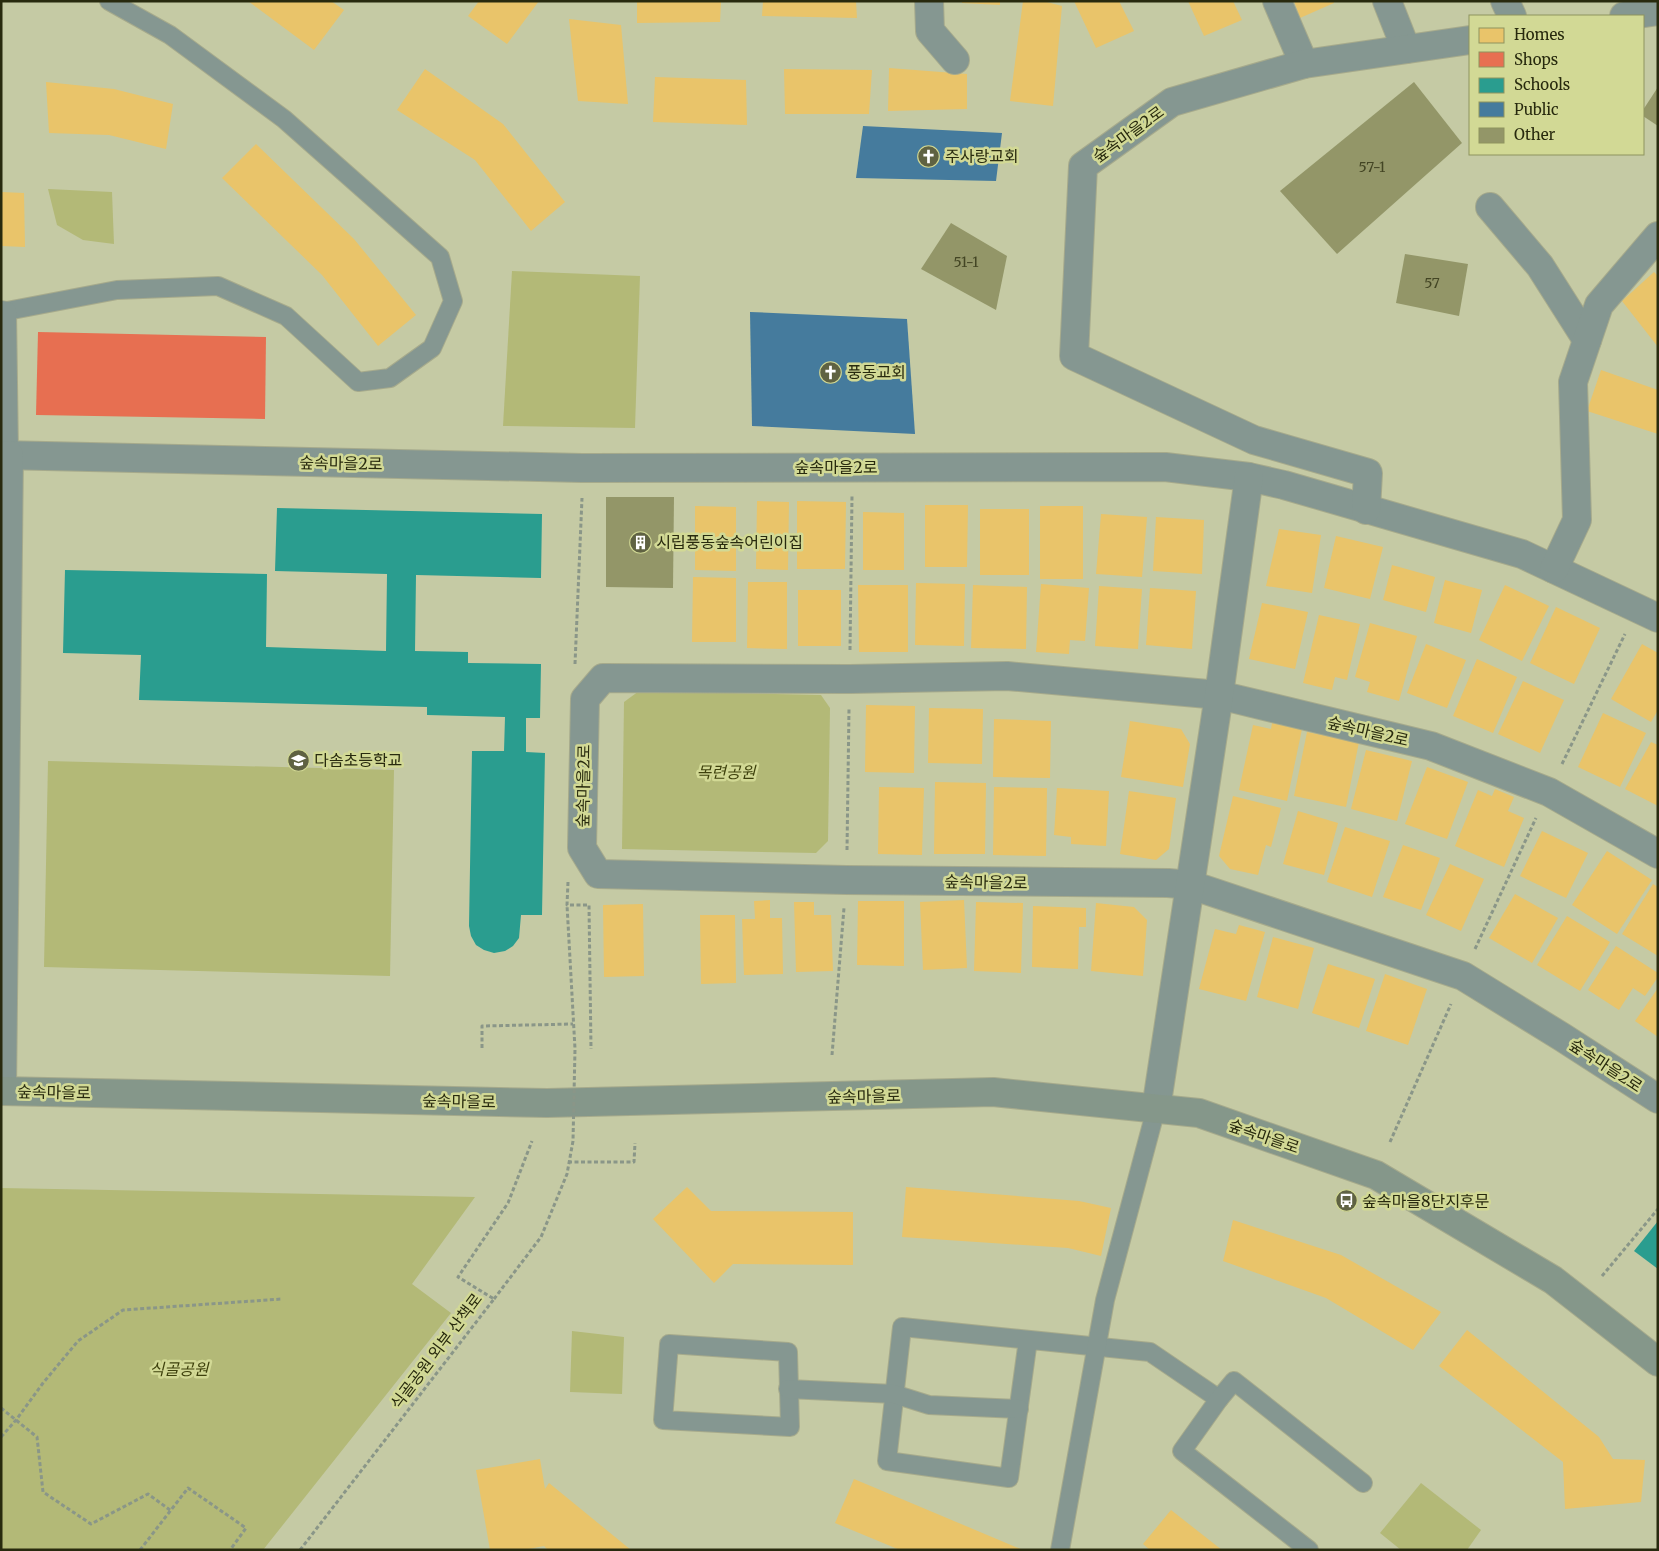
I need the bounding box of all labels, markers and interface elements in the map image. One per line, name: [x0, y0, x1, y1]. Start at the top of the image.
legend: [1469, 15, 1644, 155]
text: Homes: [1514, 25, 1565, 44]
text: Shops: [1514, 50, 1558, 69]
text: Schools: [1514, 75, 1570, 94]
text: Public: [1514, 100, 1559, 119]
street label: 숲속마을2로: [1088, 101, 1168, 167]
text: Other: [1514, 125, 1556, 144]
church icon: 주사랑교회: [917, 144, 941, 168]
place label: 주사랑교회: [945, 146, 1019, 166]
house number: 57-1: [1359, 158, 1385, 176]
house number: 51-1: [953, 253, 979, 271]
house number: 57: [1424, 274, 1440, 292]
church icon: 풍동교회: [819, 360, 843, 384]
place label: 풍동교회: [847, 362, 906, 382]
street label: 숲속마을2로: [299, 452, 383, 474]
street label: 숲속마을2로: [794, 457, 878, 477]
building icon: 시립풍동숲속어린이집: [628, 530, 652, 554]
place label: 시립풍동숲속어린이집: [656, 532, 803, 552]
street label: 숲속마을2로: [1325, 712, 1411, 750]
street label: 숲속마을2로: [572, 744, 594, 828]
school or university icon: 다솜초등학교: [286, 748, 310, 772]
place label: 다솜초등학교: [314, 750, 402, 770]
park label: 목련공원: [697, 762, 757, 782]
street label: 숲속마을2로: [944, 871, 1028, 893]
street label: 숲속마을2로: [1566, 1034, 1647, 1096]
street label: 숲속마을로: [17, 1081, 91, 1103]
street label: 숲속마을로: [827, 1085, 901, 1107]
street label: 숲속마을로: [422, 1090, 496, 1112]
street label: 숲속마을로: [1226, 1115, 1302, 1158]
bus stop icon: 숲속마을8단지후문: [1334, 1189, 1358, 1213]
place label: 숲속마을8단지후문: [1362, 1191, 1490, 1211]
street label: 식골공원 외부 산책로: [386, 1289, 486, 1413]
park label: 식골공원: [150, 1359, 210, 1379]

